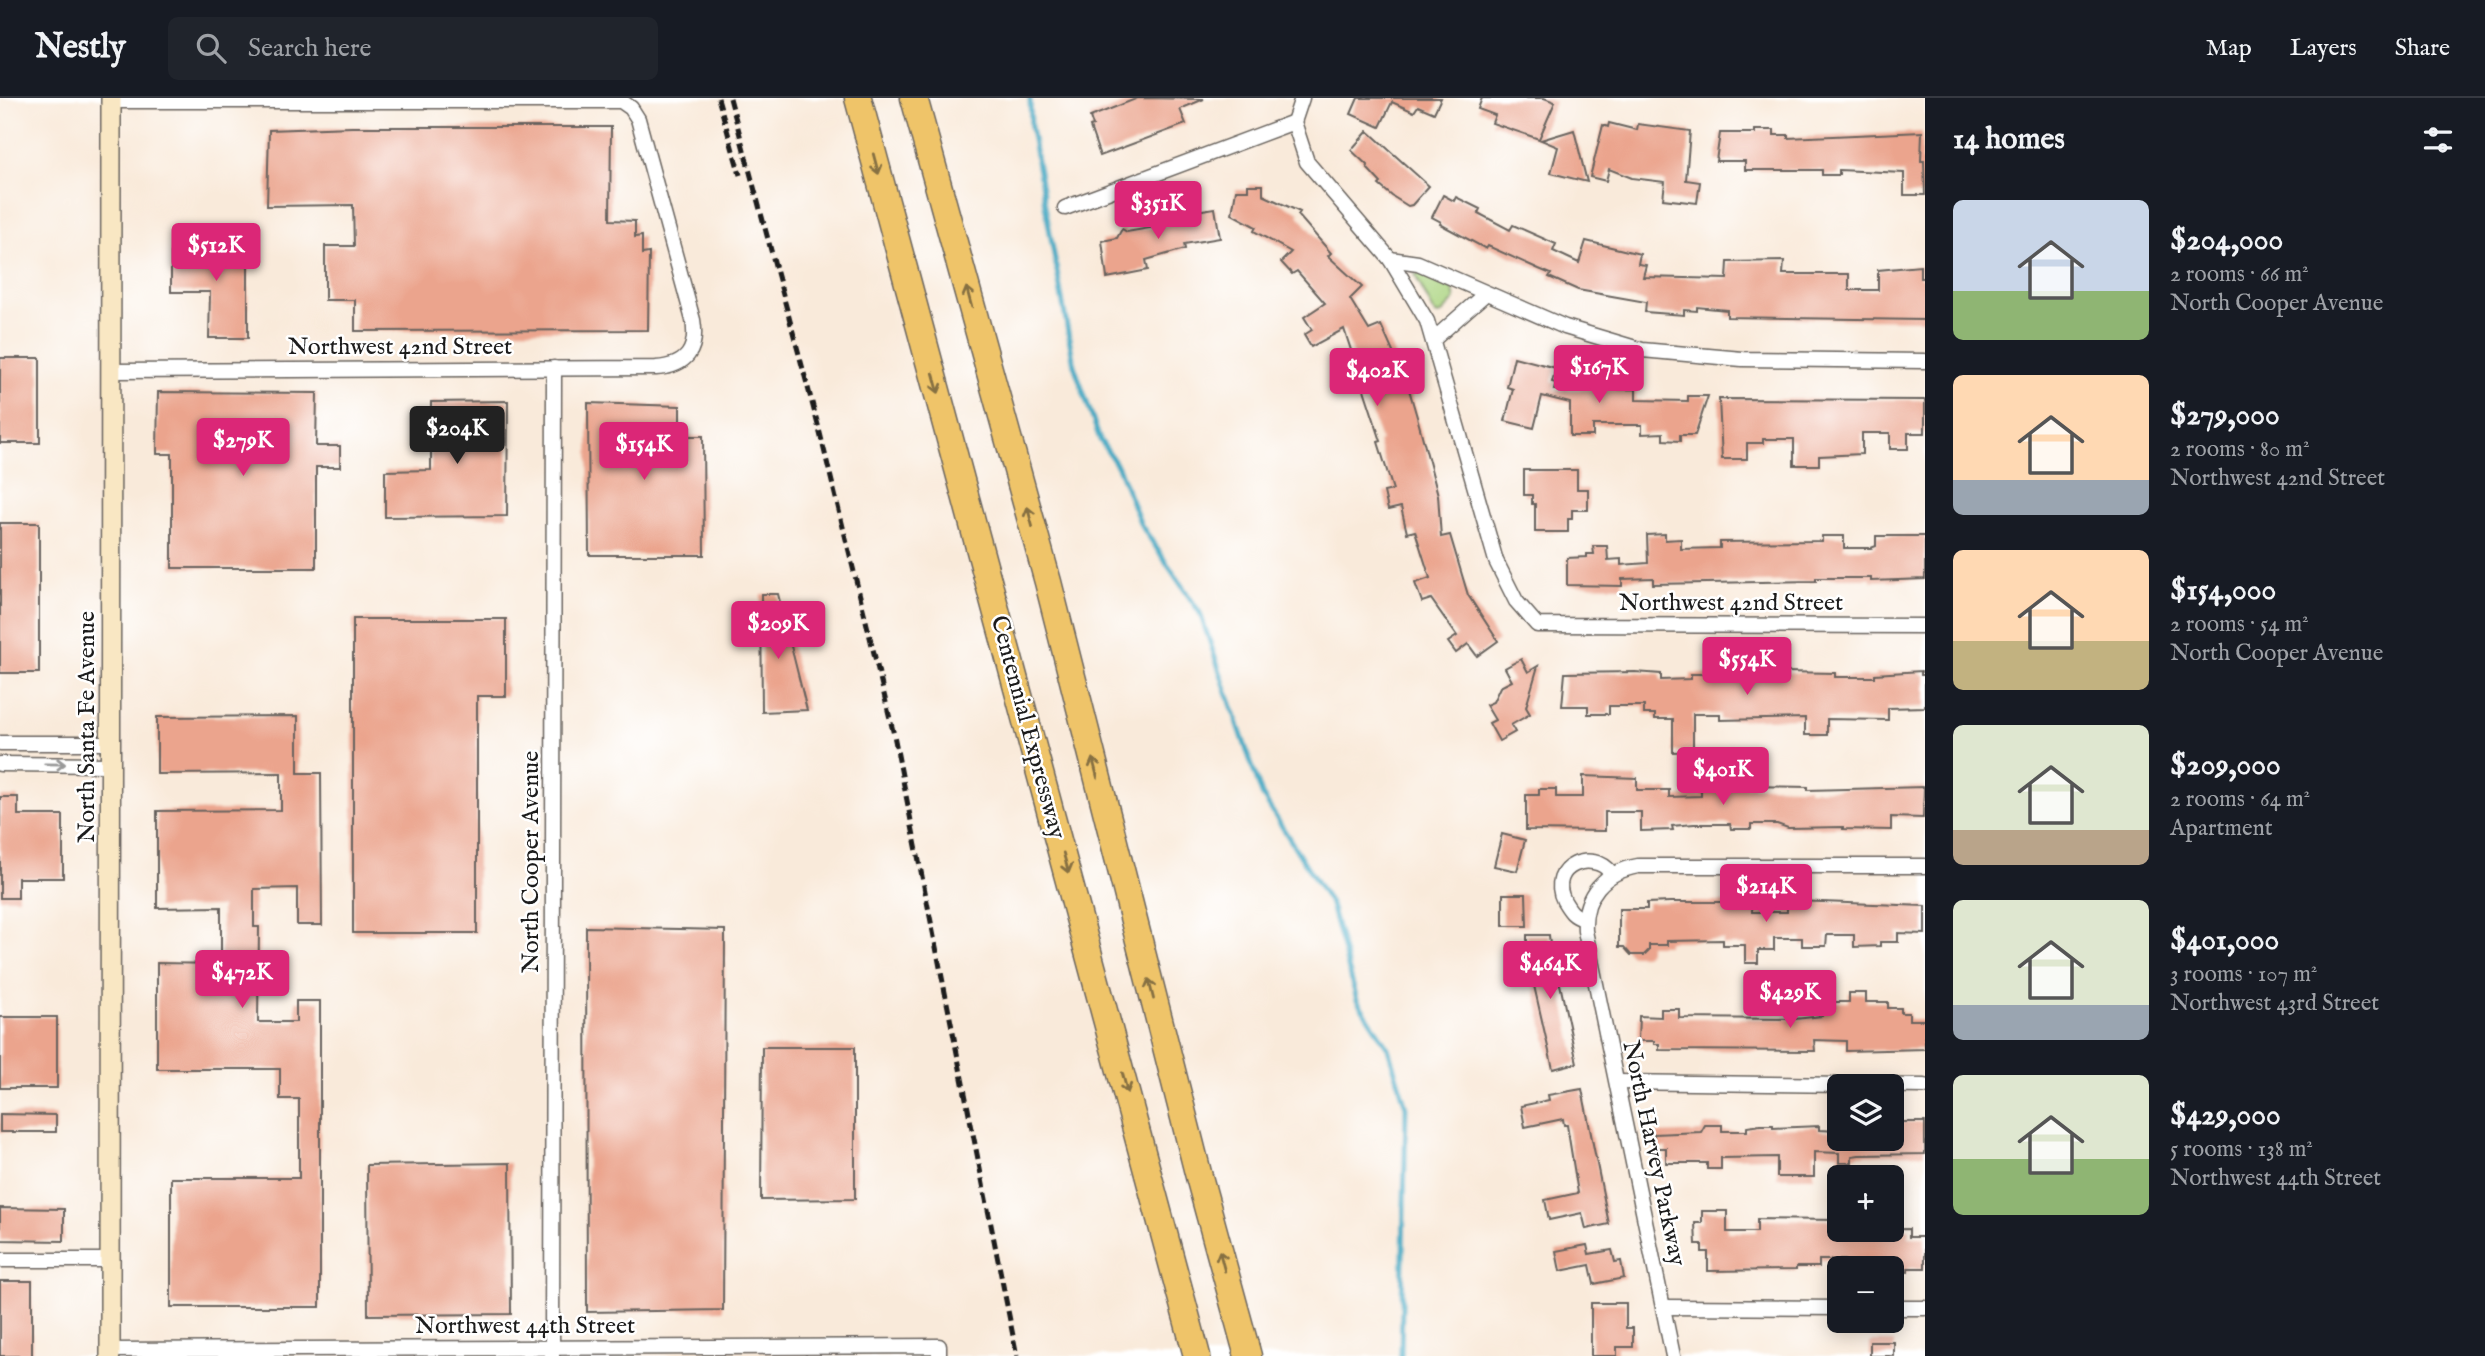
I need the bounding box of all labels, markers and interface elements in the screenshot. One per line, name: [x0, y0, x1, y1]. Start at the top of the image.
search box: [168, 17, 658, 80]
text: Nestly: [35, 27, 126, 69]
icon: search: [192, 29, 230, 67]
text: Search here: [248, 32, 372, 65]
text: Map: [2206, 33, 2252, 64]
text: Layers: [2290, 33, 2357, 64]
text: Share: [2395, 33, 2450, 64]
text: 14 homes: [1953, 121, 2065, 159]
icon: filters: [2419, 121, 2457, 159]
one-way arrow: [870, 152, 883, 175]
pin: $351K: [1109, 181, 1207, 241]
text: $351K: [1131, 189, 1185, 218]
text: $204,000: [2170, 222, 2283, 260]
pin: $512K: [167, 223, 265, 283]
icon: home: [2009, 228, 2093, 312]
text: $512K: [187, 231, 245, 260]
text: 2 rooms · 66 m²: [2170, 260, 2309, 289]
one-way arrow: [962, 286, 975, 309]
text: North Cooper Avenue: [2170, 289, 2383, 318]
street label: Northwest 42nd Street: [288, 332, 512, 363]
pin: $167K: [1550, 345, 1648, 405]
pin: $402K: [1328, 348, 1426, 408]
text: $167K: [1570, 353, 1628, 382]
text: $402K: [1346, 356, 1408, 385]
one-way arrow: [930, 372, 943, 394]
text: $279,000: [2170, 397, 2280, 435]
icon: home: [2009, 403, 2093, 487]
pin: $204K: [408, 406, 506, 466]
text: $204K: [426, 414, 488, 443]
pin: $279K: [194, 418, 292, 478]
pin: $154K: [595, 422, 693, 482]
text: $279K: [213, 426, 273, 455]
text: $154K: [615, 430, 673, 459]
text: 2 rooms · 80 m²: [2170, 435, 2310, 464]
text: Northwest 42nd Street: [2170, 464, 2385, 493]
one-way arrow: [1022, 506, 1035, 528]
text: $154,000: [2170, 572, 2276, 610]
icon: home: [2009, 578, 2093, 662]
street label: Northwest 42nd Street: [1619, 588, 1843, 619]
pin: $209K: [729, 602, 827, 661]
text: $209K: [747, 609, 809, 638]
text: 2 rooms · 54 m²: [2170, 610, 2309, 639]
street label: North Santa Fe Avenue: [72, 611, 103, 843]
street label: Centennial Expressway: [983, 612, 1072, 843]
pin: $554K: [1698, 638, 1796, 697]
text: North Cooper Avenue: [2170, 639, 2383, 668]
text: $554K: [1718, 645, 1776, 674]
text: $209,000: [2170, 747, 2281, 785]
pin: $401K: [1674, 748, 1772, 807]
street label: North Cooper Avenue: [516, 751, 547, 973]
icon: home: [2009, 753, 2093, 837]
text: $401K: [1693, 755, 1753, 784]
one-way arrow: [1088, 757, 1101, 780]
one-way arrow: [43, 758, 66, 771]
text: 2 rooms · 64 m²: [2170, 785, 2310, 814]
text: Apartment: [2170, 814, 2273, 843]
one-way arrow: [1060, 851, 1073, 874]
pin: $214K: [1717, 864, 1815, 924]
text: $214K: [1736, 872, 1796, 901]
text: $401,000: [2170, 922, 2279, 960]
icon: home: [2009, 928, 2093, 1012]
pin: $464K: [1501, 942, 1599, 1001]
text: $464K: [1519, 949, 1581, 978]
pin: $472K: [193, 950, 291, 1010]
text: $472K: [211, 958, 273, 987]
text: 3 rooms · 107 m²: [2170, 960, 2318, 989]
pin: $429K: [1741, 970, 1839, 1030]
one-way arrow: [1144, 978, 1157, 1000]
text: $429K: [1759, 978, 1821, 1007]
text: Northwest 43rd Street: [2170, 989, 2379, 1018]
street label: North Harvey Parkway: [1615, 1038, 1693, 1269]
one-way arrow: [1119, 1071, 1132, 1094]
map controls: [1827, 1074, 1904, 1333]
button: layers: [1827, 1074, 1904, 1151]
text: $429,000: [2170, 1097, 2281, 1135]
icon: home: [2009, 1103, 2093, 1187]
text: 5 rooms · 138 m²: [2170, 1135, 2313, 1164]
text: Northwest 44th Street: [2170, 1164, 2381, 1193]
button: +: [1827, 1165, 1904, 1242]
one-way arrow: [1215, 1250, 1228, 1273]
button: −: [1827, 1256, 1904, 1333]
street label: Northwest 44th Street: [415, 1311, 635, 1342]

